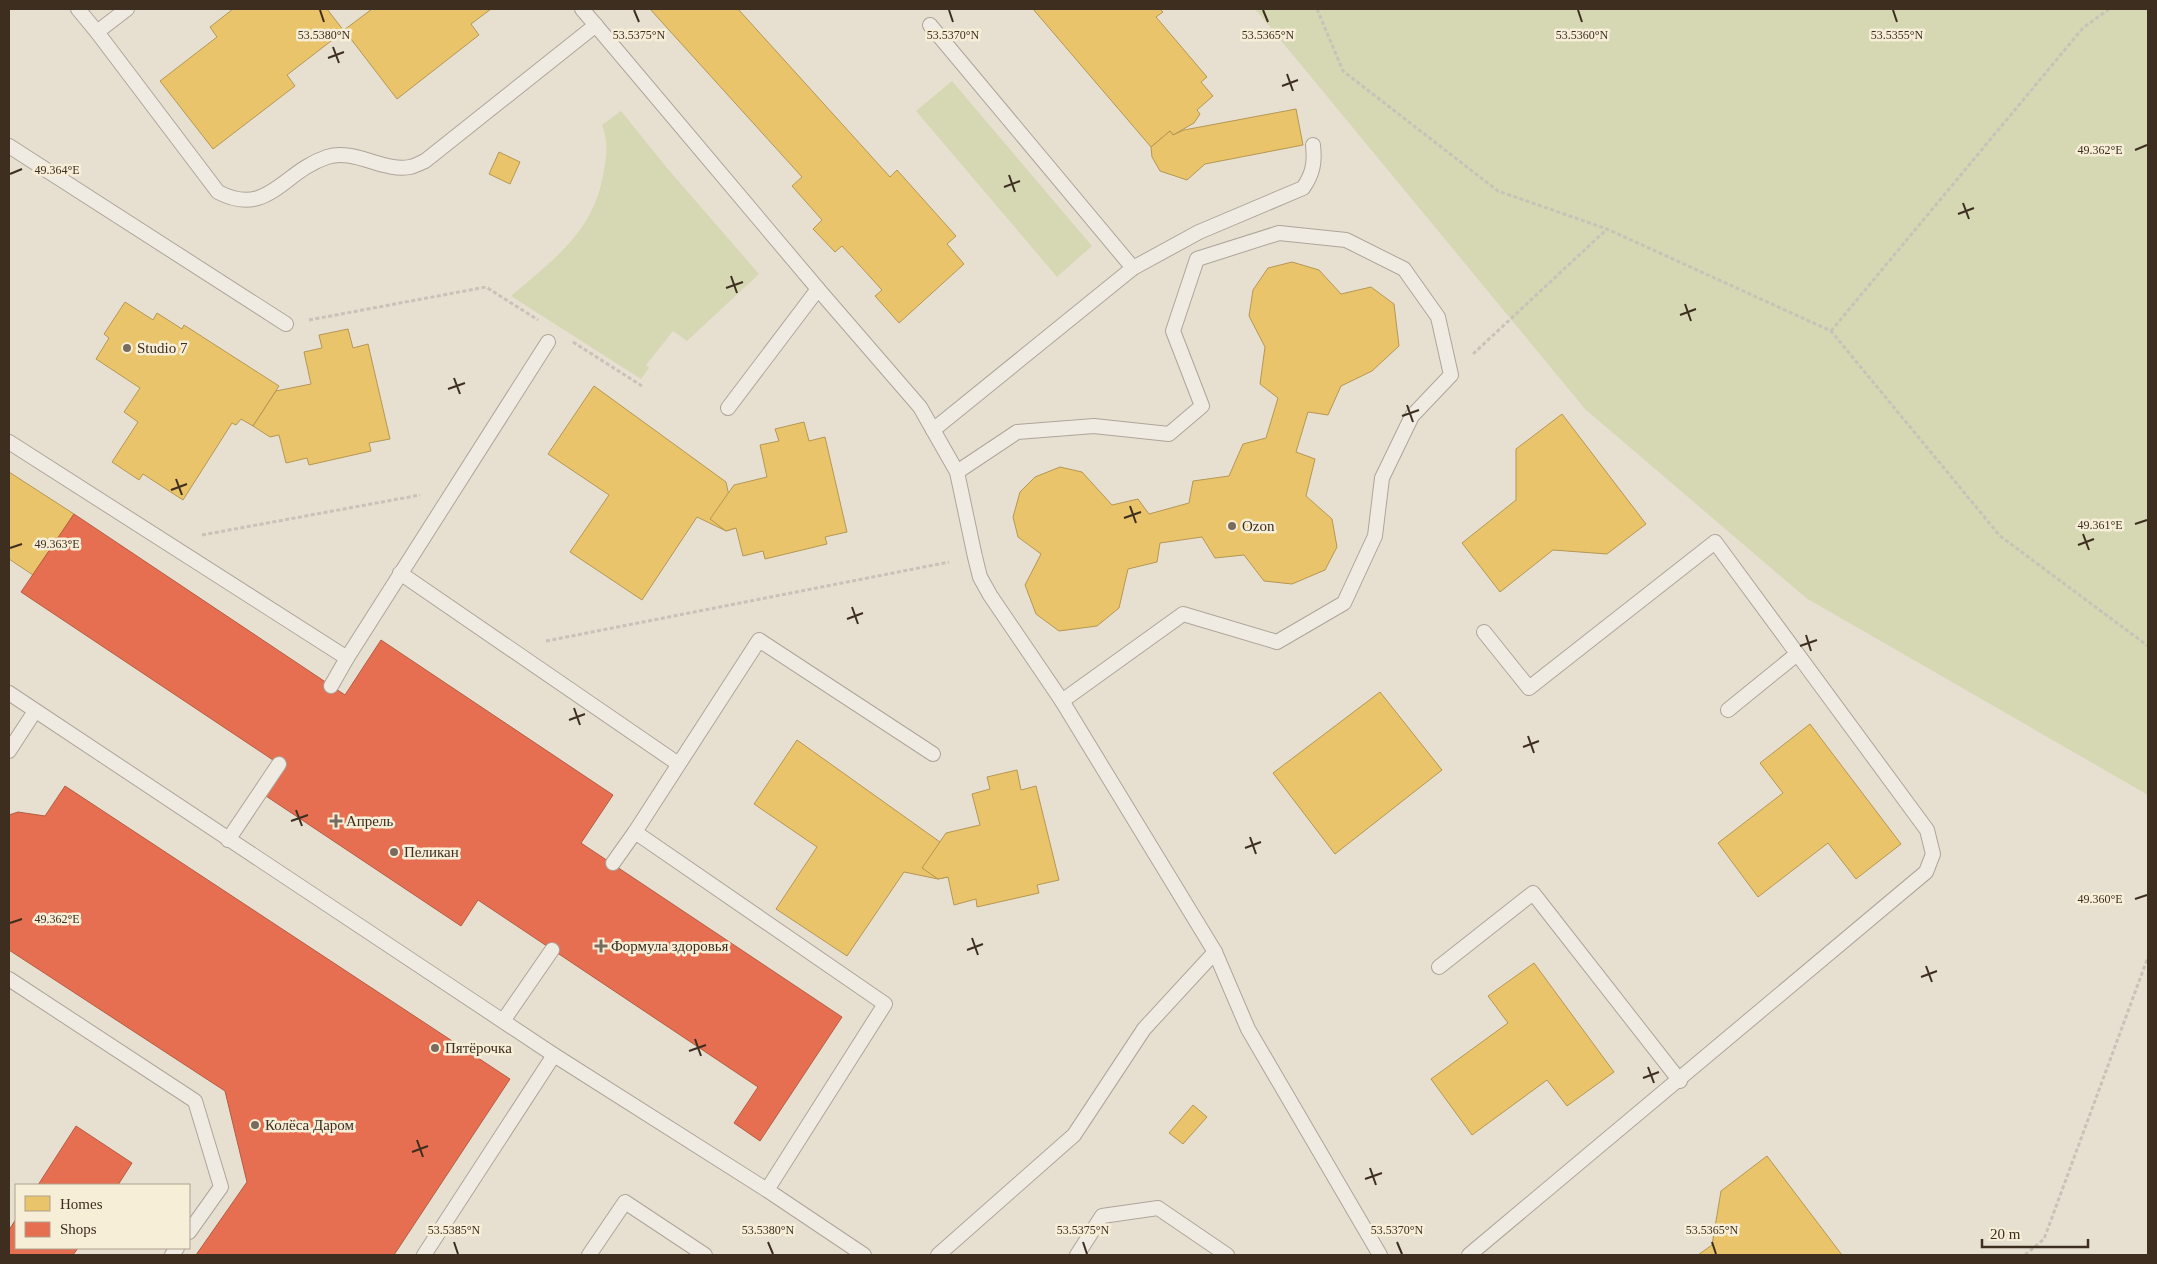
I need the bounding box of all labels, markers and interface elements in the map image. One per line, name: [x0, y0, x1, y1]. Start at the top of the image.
text: 53.5380°N: [298, 28, 351, 42]
text: 53.5375°N: [613, 28, 666, 42]
text: 53.5370°N: [927, 28, 980, 42]
text: 53.5365°N: [1242, 28, 1295, 42]
text: 53.5360°N: [1556, 28, 1609, 42]
text: 53.5355°N: [1871, 28, 1924, 42]
text: 49.362°E: [2077, 143, 2123, 157]
text: 49.364°E: [34, 163, 80, 177]
place label: Studio 7: [137, 340, 188, 356]
marker: Studio 7: [121, 342, 133, 354]
place label: Ozon: [1242, 518, 1275, 534]
text: 49.361°E: [2077, 518, 2123, 532]
marker: Ozon: [1226, 520, 1238, 532]
text: 49.363°E: [34, 537, 80, 551]
place label: Апрель: [346, 813, 394, 829]
marker: Апрель: [330, 815, 342, 827]
place label: Пеликан: [404, 844, 459, 860]
marker: Пеликан: [388, 846, 400, 858]
text: 49.360°E: [2077, 892, 2123, 906]
text: 49.362°E: [34, 912, 80, 926]
place label: Формула здоровья: [611, 938, 729, 954]
marker: Формула здоровья: [595, 940, 607, 952]
place label: Пятёрочка: [445, 1040, 512, 1056]
marker: Пятёрочка: [429, 1042, 441, 1054]
place label: Колёса Даром: [265, 1117, 355, 1133]
marker: Колёса Даром: [249, 1119, 261, 1131]
legend: [15, 1184, 190, 1249]
text: Homes: [60, 1196, 103, 1212]
scale bar: [1982, 1216, 2088, 1248]
text: Shops: [60, 1221, 97, 1237]
text: 53.5385°N: [428, 1223, 481, 1237]
text: 53.5380°N: [742, 1223, 795, 1237]
text: 53.5375°N: [1057, 1223, 1110, 1237]
text: 53.5370°N: [1371, 1223, 1424, 1237]
text: 53.5365°N: [1686, 1223, 1739, 1237]
text: 20 m: [1990, 1226, 2021, 1242]

